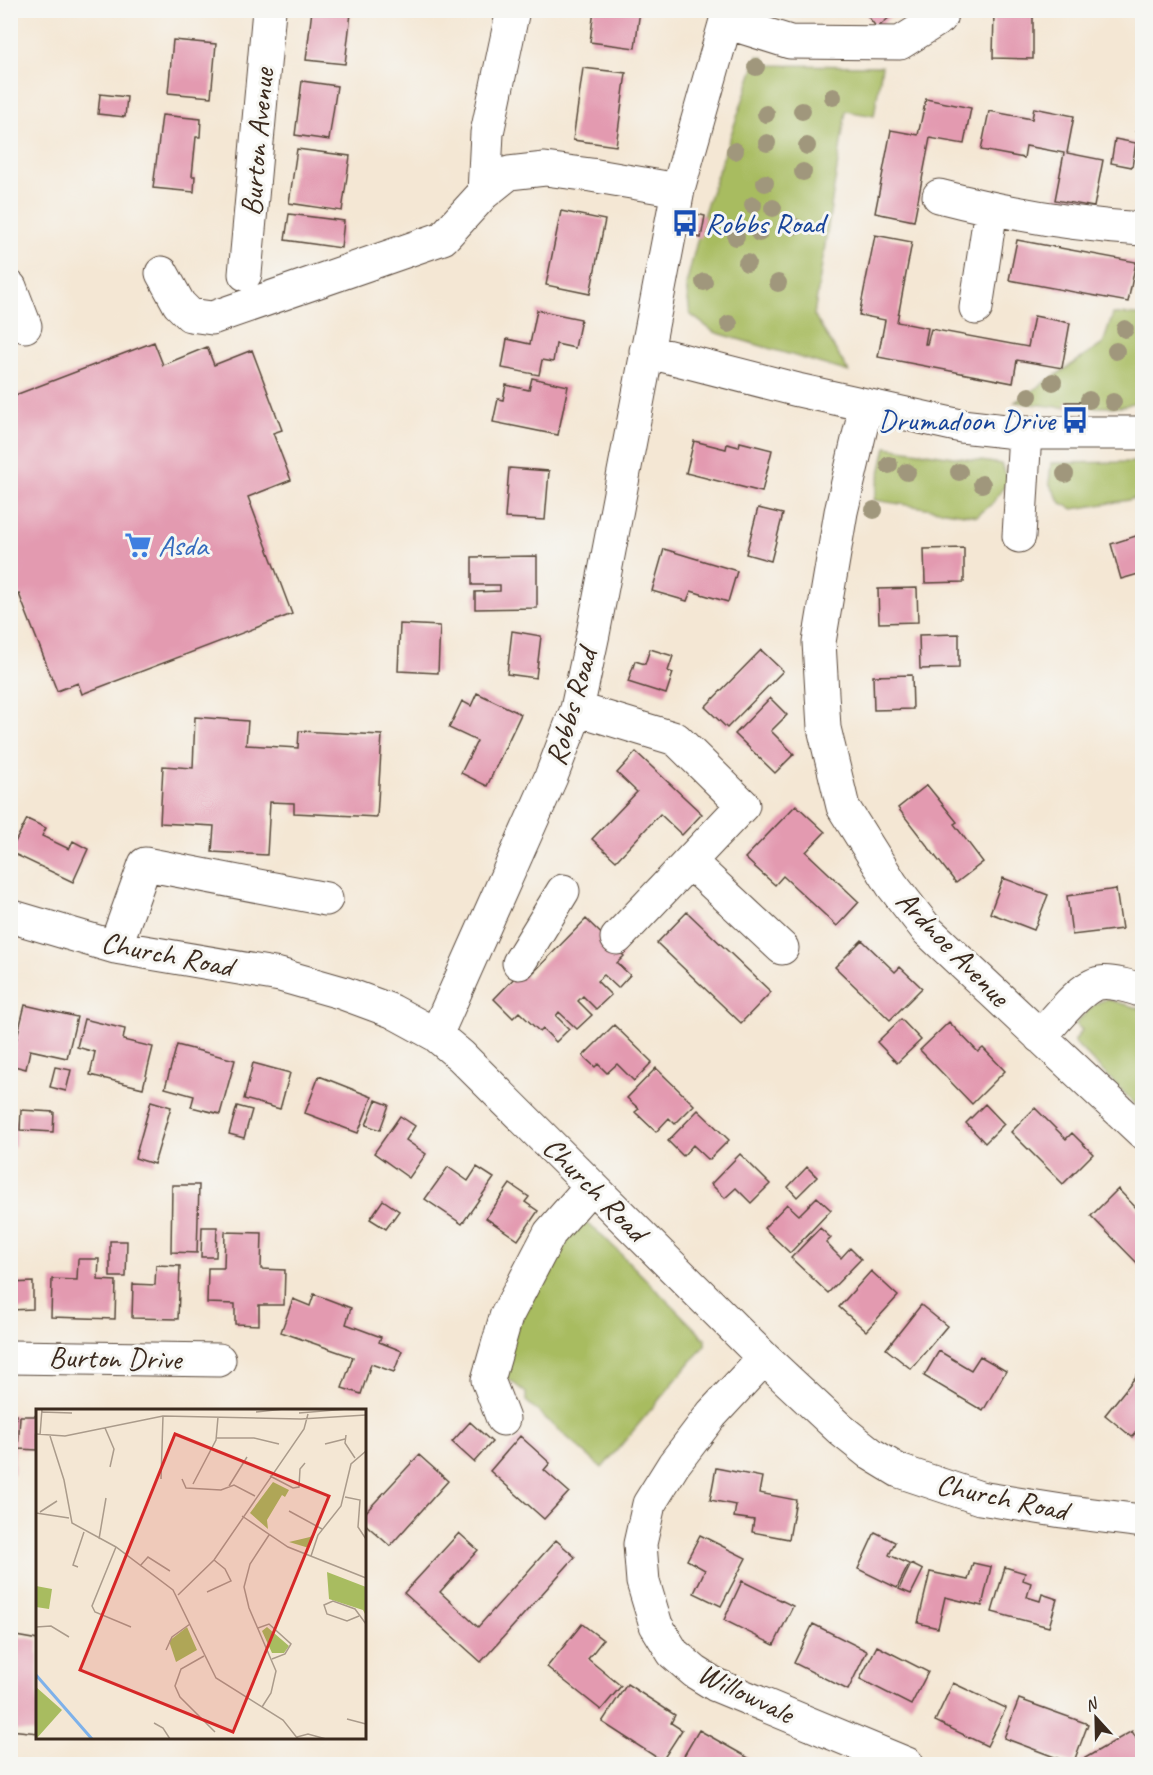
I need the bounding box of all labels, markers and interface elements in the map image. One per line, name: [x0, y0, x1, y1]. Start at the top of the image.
street label: Burton Avenue: [232, 65, 283, 217]
place label: Robbs Road: [705, 204, 829, 242]
bus stop icon: Robbs Road: [670, 208, 700, 238]
place label: Drumadoon Drive: [878, 401, 1057, 439]
bus stop icon: Drumadoon Drive: [1060, 405, 1090, 435]
place label: Asda: [158, 526, 210, 564]
supermarket icon: Asda: [123, 530, 153, 560]
street label: Robbs Road: [536, 640, 607, 770]
street label: Ardnoe Avenue: [888, 882, 1019, 1016]
street label: Church Road: [98, 923, 240, 986]
street label: Church Road: [535, 1129, 658, 1252]
street label: Burton Drive: [48, 1338, 184, 1378]
inset map: [36, 1409, 366, 1739]
street label: Church Road: [933, 1465, 1075, 1530]
street label: Willowvale: [692, 1654, 802, 1733]
north arrow: [1066, 1688, 1126, 1748]
text: N: [1082, 1693, 1102, 1716]

